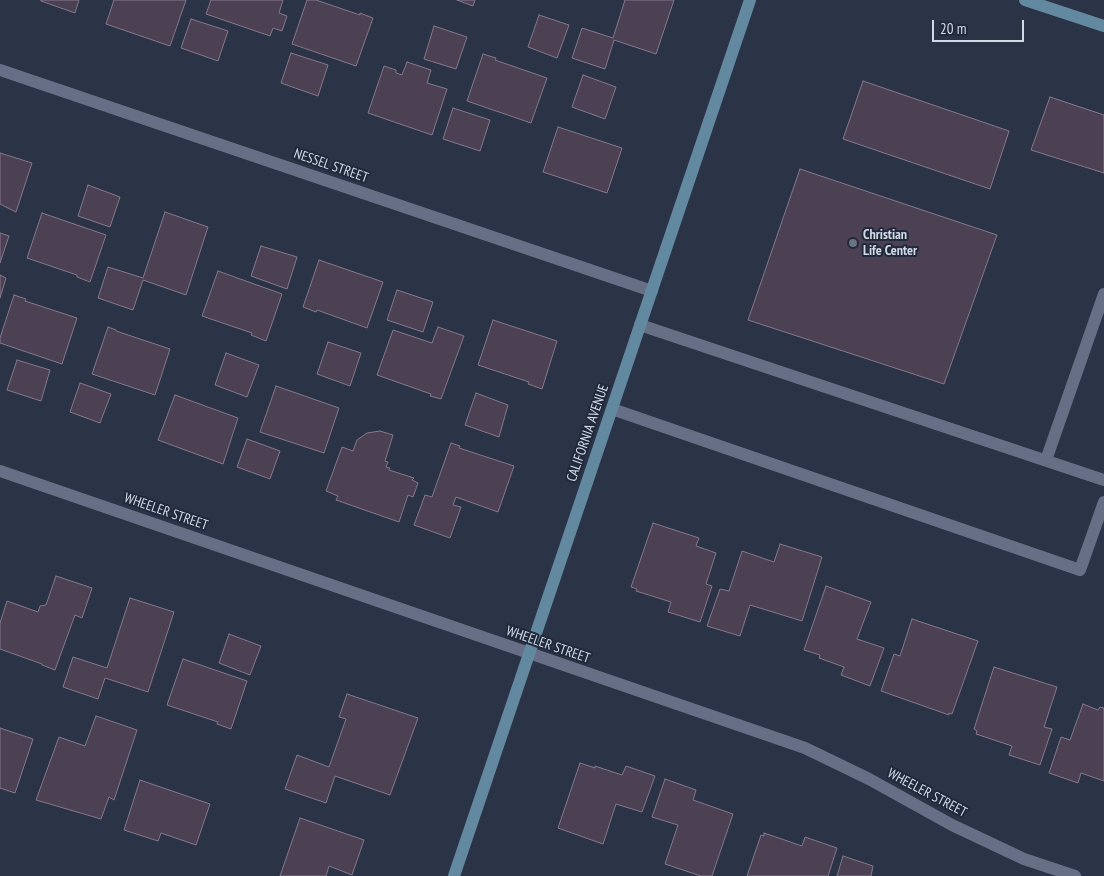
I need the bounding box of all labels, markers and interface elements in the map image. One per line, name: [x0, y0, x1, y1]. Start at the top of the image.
scale bar: [934, 10, 1026, 42]
text: 20 m: [940, 19, 966, 38]
street label: NESSEL STREET: [292, 145, 370, 187]
place label: Christian Life Center: [863, 227, 917, 260]
marker: Christian Life Center: [847, 237, 859, 249]
street label: CALIFORNIA AVENUE: [563, 382, 613, 484]
street label: WHEELER STREET: [122, 490, 210, 534]
street label: WHEELER STREET: [504, 623, 592, 667]
street label: WHEELER STREET: [884, 765, 970, 821]

